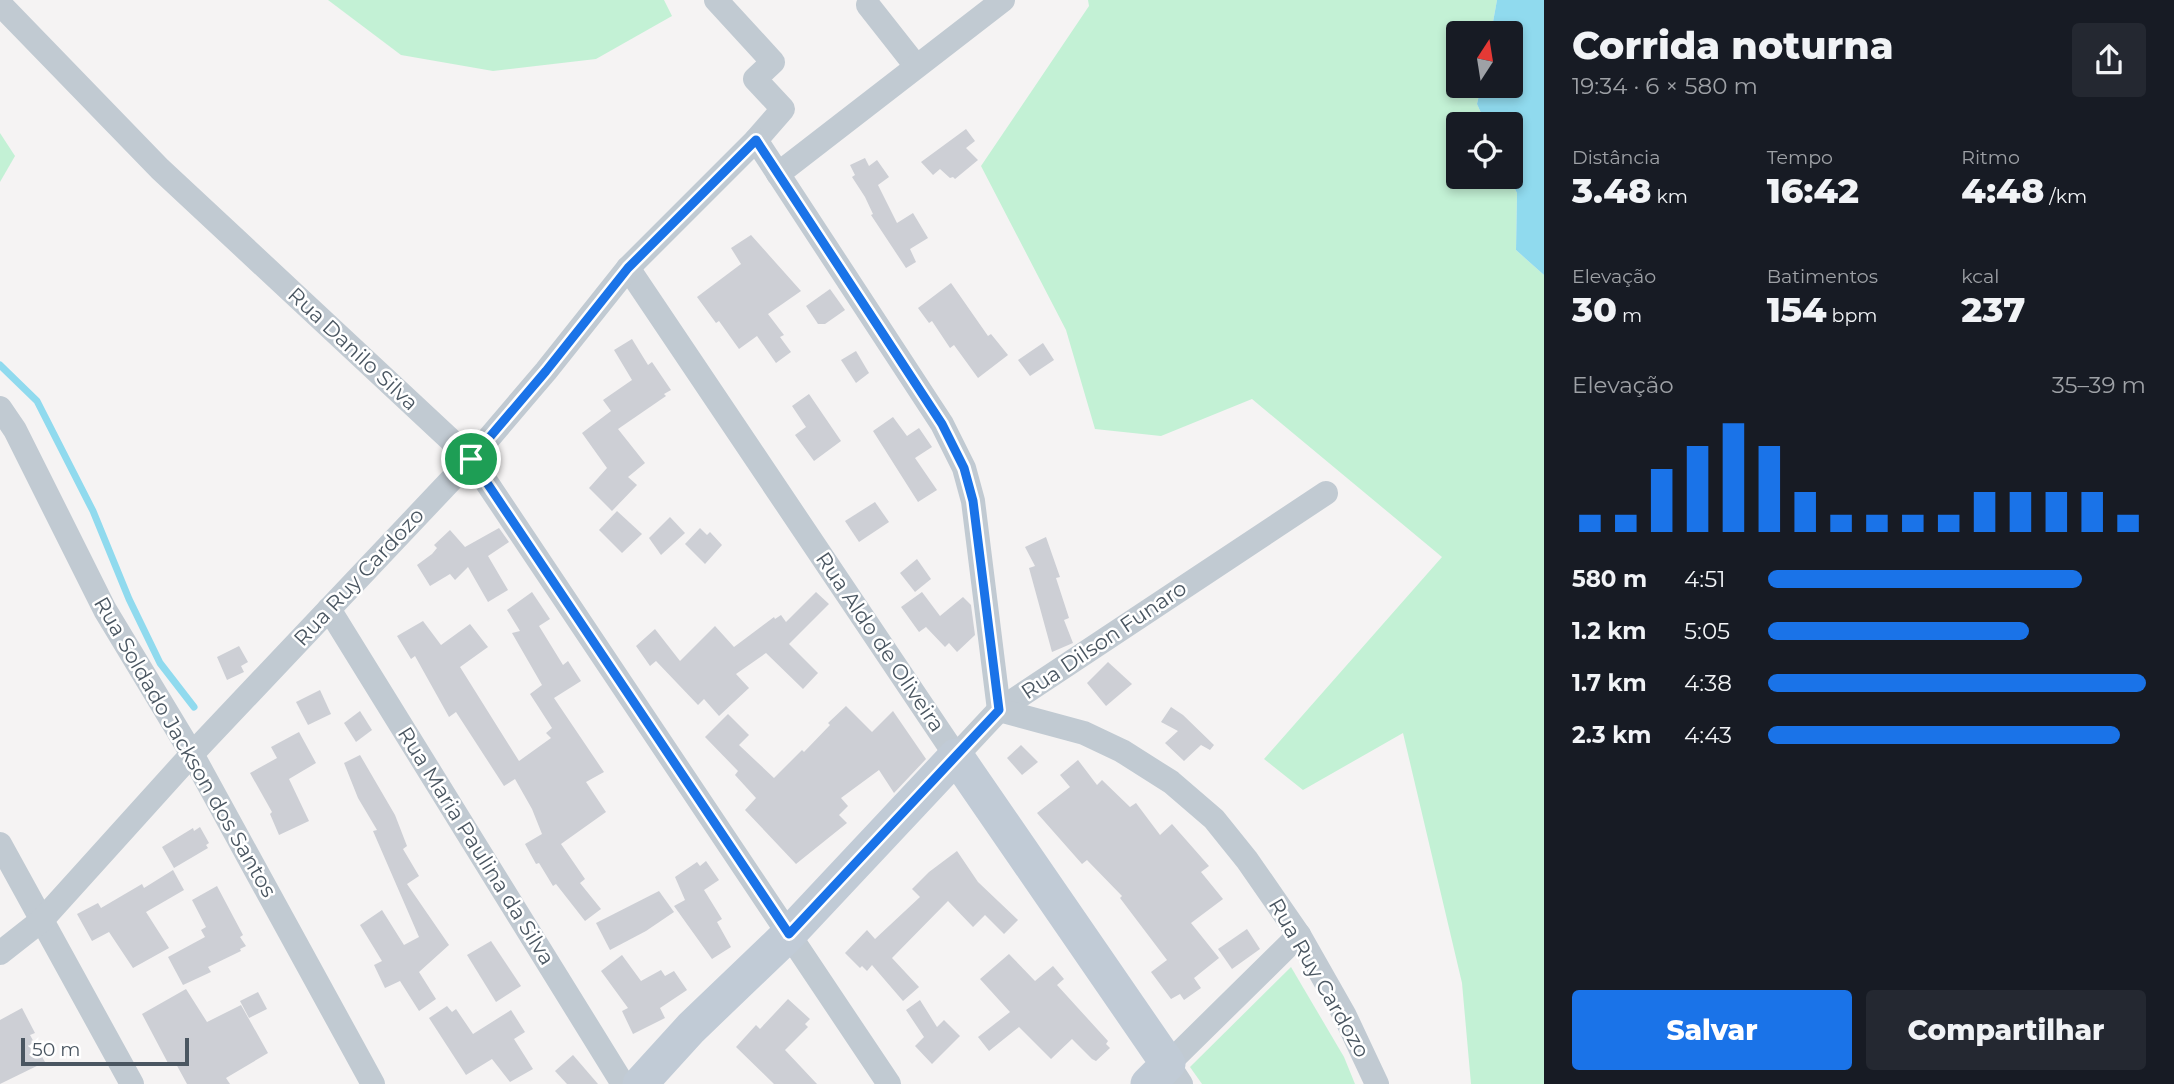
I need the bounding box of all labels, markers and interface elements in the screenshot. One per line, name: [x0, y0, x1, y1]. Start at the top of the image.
north arrow: [1446, 21, 1522, 98]
map controls: [1446, 21, 1523, 189]
text: Corrida noturna: [1572, 22, 1894, 69]
button: share: [2072, 23, 2146, 97]
text: 19:34 · 6 × 580 m: [1572, 72, 1758, 100]
button: locate: [1446, 112, 1523, 189]
text: Distância: [1572, 146, 1660, 169]
text: Tempo: [1767, 146, 1833, 169]
text: Ritmo: [1961, 146, 2020, 169]
text: 3.48: [1572, 169, 1651, 212]
text: 16:42: [1767, 169, 1859, 212]
text: 4:48: [1961, 169, 2044, 212]
text: km: [1651, 185, 1688, 208]
text: /km: [2044, 185, 2087, 208]
text: Elevação: [1572, 265, 1656, 288]
text: Batimentos: [1767, 265, 1878, 288]
text: kcal: [1961, 265, 1999, 288]
street label: Rua Danilo Silva: [283, 282, 424, 415]
text: 30: [1572, 288, 1617, 331]
text: 154: [1767, 288, 1827, 331]
text: 237: [1961, 288, 2025, 331]
text: m: [1617, 304, 1642, 327]
text: bpm: [1827, 304, 1877, 327]
text: Elevação: [1572, 371, 1674, 399]
text: 35–39 m: [2052, 371, 2146, 399]
pin: [441, 429, 501, 489]
icon: arrive: [452, 440, 490, 478]
street label: Rua Ruy Cardozo: [288, 503, 429, 651]
street label: Rua Aldo de Oliveira: [811, 547, 950, 736]
text: 580 m: [1572, 565, 1647, 593]
text: 4:51: [1684, 565, 1726, 593]
street label: Rua Dilson Funaro: [1016, 575, 1191, 704]
street label: Rua Soldado Jackson dos Santos: [89, 592, 282, 901]
text: 1.2 km: [1572, 617, 1646, 645]
text: 5:05: [1684, 617, 1730, 645]
text: 1.7 km: [1572, 669, 1647, 697]
text: 4:38: [1684, 669, 1732, 697]
text: 2.3 km: [1572, 721, 1651, 749]
text: 4:43: [1684, 721, 1732, 749]
street label: Rua Maria Paulina da Silva: [393, 722, 560, 969]
street label: Rua Ruy Cardozo: [1264, 894, 1375, 1062]
button: Salvar: [1572, 990, 1852, 1070]
button: Compartilhar: [1866, 990, 2146, 1070]
scale bar: [21, 1035, 189, 1067]
text: 50 m: [32, 1038, 80, 1061]

